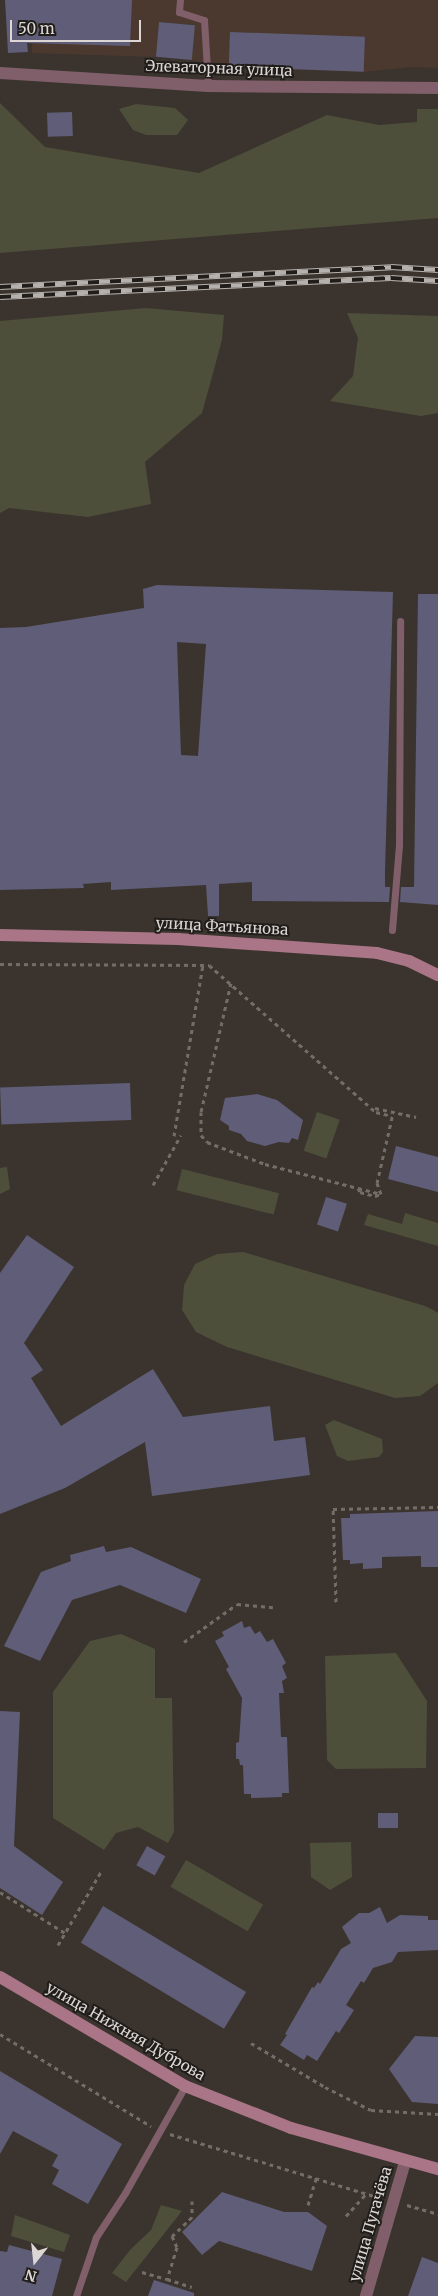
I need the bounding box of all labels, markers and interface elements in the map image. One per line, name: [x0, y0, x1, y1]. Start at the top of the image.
scale bar: [12, 10, 144, 42]
text: 50 m: [18, 19, 55, 38]
street label: Элеваторная улица: [145, 56, 293, 80]
street label: улица Фатьянова: [155, 914, 289, 938]
street label: улица Нижняя Дуброва: [43, 1978, 209, 2084]
street label: улица Пугачёва: [345, 2164, 395, 2284]
north arrow: [10, 2236, 60, 2286]
text: N: [23, 2265, 39, 2286]

